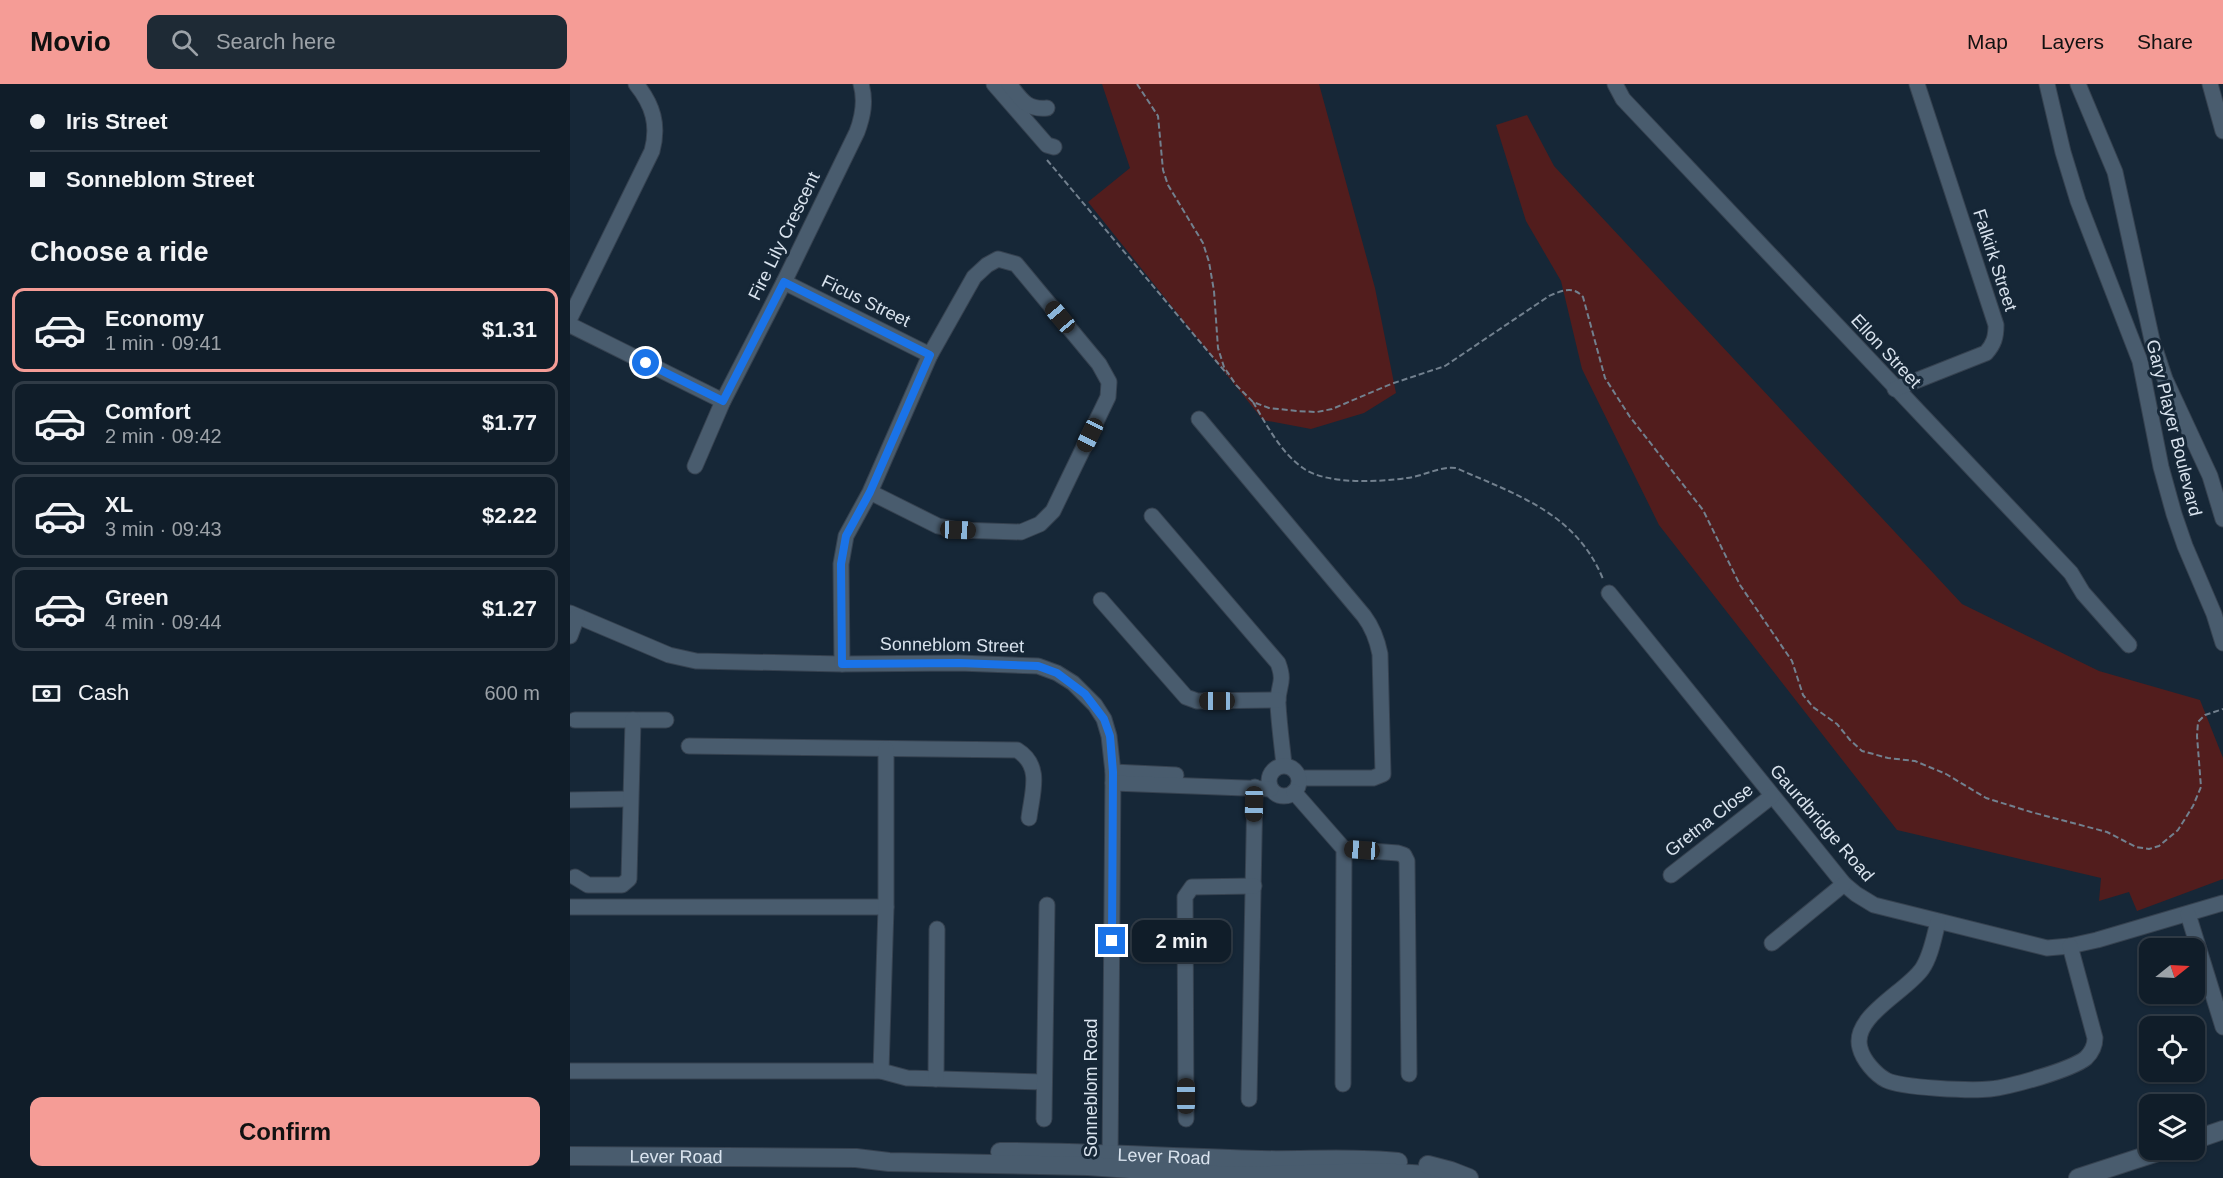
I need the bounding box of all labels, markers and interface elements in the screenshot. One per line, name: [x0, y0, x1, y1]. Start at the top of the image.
search box: [147, 15, 567, 69]
text: Movio: [30, 26, 111, 57]
icon: search: [168, 26, 201, 59]
text: Search here: [216, 29, 336, 54]
text: Map: [1967, 30, 2008, 53]
text: Layers: [2041, 30, 2104, 53]
text: Share: [2137, 30, 2193, 53]
text: Iris Street: [66, 109, 168, 134]
text: Sonneblom Street: [66, 167, 254, 192]
street label: Fire Lily Crescent: [744, 169, 824, 303]
street label: Falkirk Street: [1969, 206, 2021, 314]
text: Choose a ride: [30, 237, 209, 267]
street label: Ficus Street: [818, 271, 914, 331]
car: [1042, 297, 1078, 337]
icon: car: [33, 303, 87, 357]
text: Economy: [105, 306, 204, 331]
street label: Ellon Street: [1847, 310, 1925, 392]
text: $1.31: [482, 317, 537, 342]
text: 1 min · 09:41: [105, 332, 222, 354]
street label: Gary Player Boulevard: [2142, 338, 2206, 518]
route start: [632, 349, 659, 376]
icon: car: [33, 396, 87, 450]
text: Comfort: [105, 399, 191, 424]
text: $1.77: [482, 410, 537, 435]
car: [1074, 415, 1106, 455]
text: 2 min · 09:42: [105, 425, 222, 447]
icon: car: [33, 489, 87, 543]
text: XL: [105, 492, 133, 517]
text: $2.22: [482, 503, 537, 528]
text: 3 min · 09:43: [105, 518, 222, 540]
car: [940, 520, 976, 540]
icon: car: [33, 582, 87, 636]
text: Green: [105, 585, 169, 610]
text: $1.27: [482, 596, 537, 621]
text: 4 min · 09:44: [105, 611, 222, 633]
street label: Sonneblom Street: [880, 634, 1024, 656]
icon: cash: [30, 677, 63, 710]
text: Cash: [78, 680, 129, 705]
text: 600 m: [484, 682, 540, 704]
car: [1199, 692, 1235, 710]
street label: Gaurdbridge Road: [1766, 761, 1878, 885]
street label: Gretna Close: [1661, 779, 1757, 861]
car: [1245, 786, 1263, 822]
car: [1343, 840, 1381, 860]
callout: 2 min: [1133, 920, 1232, 962]
route end: [1098, 927, 1125, 954]
text: 2 min: [1155, 930, 1208, 952]
north arrow: [2139, 938, 2205, 1004]
map controls: [2139, 938, 2205, 1160]
button: locate: [2139, 1016, 2205, 1082]
street label: Sonneblom Road: [1081, 1018, 1101, 1158]
car: [1177, 1078, 1195, 1114]
button: layers: [2139, 1094, 2205, 1160]
button: Confirm: [30, 1097, 540, 1166]
street label: Lever Road: [1117, 1145, 1211, 1168]
street label: Lever Road: [629, 1146, 723, 1167]

